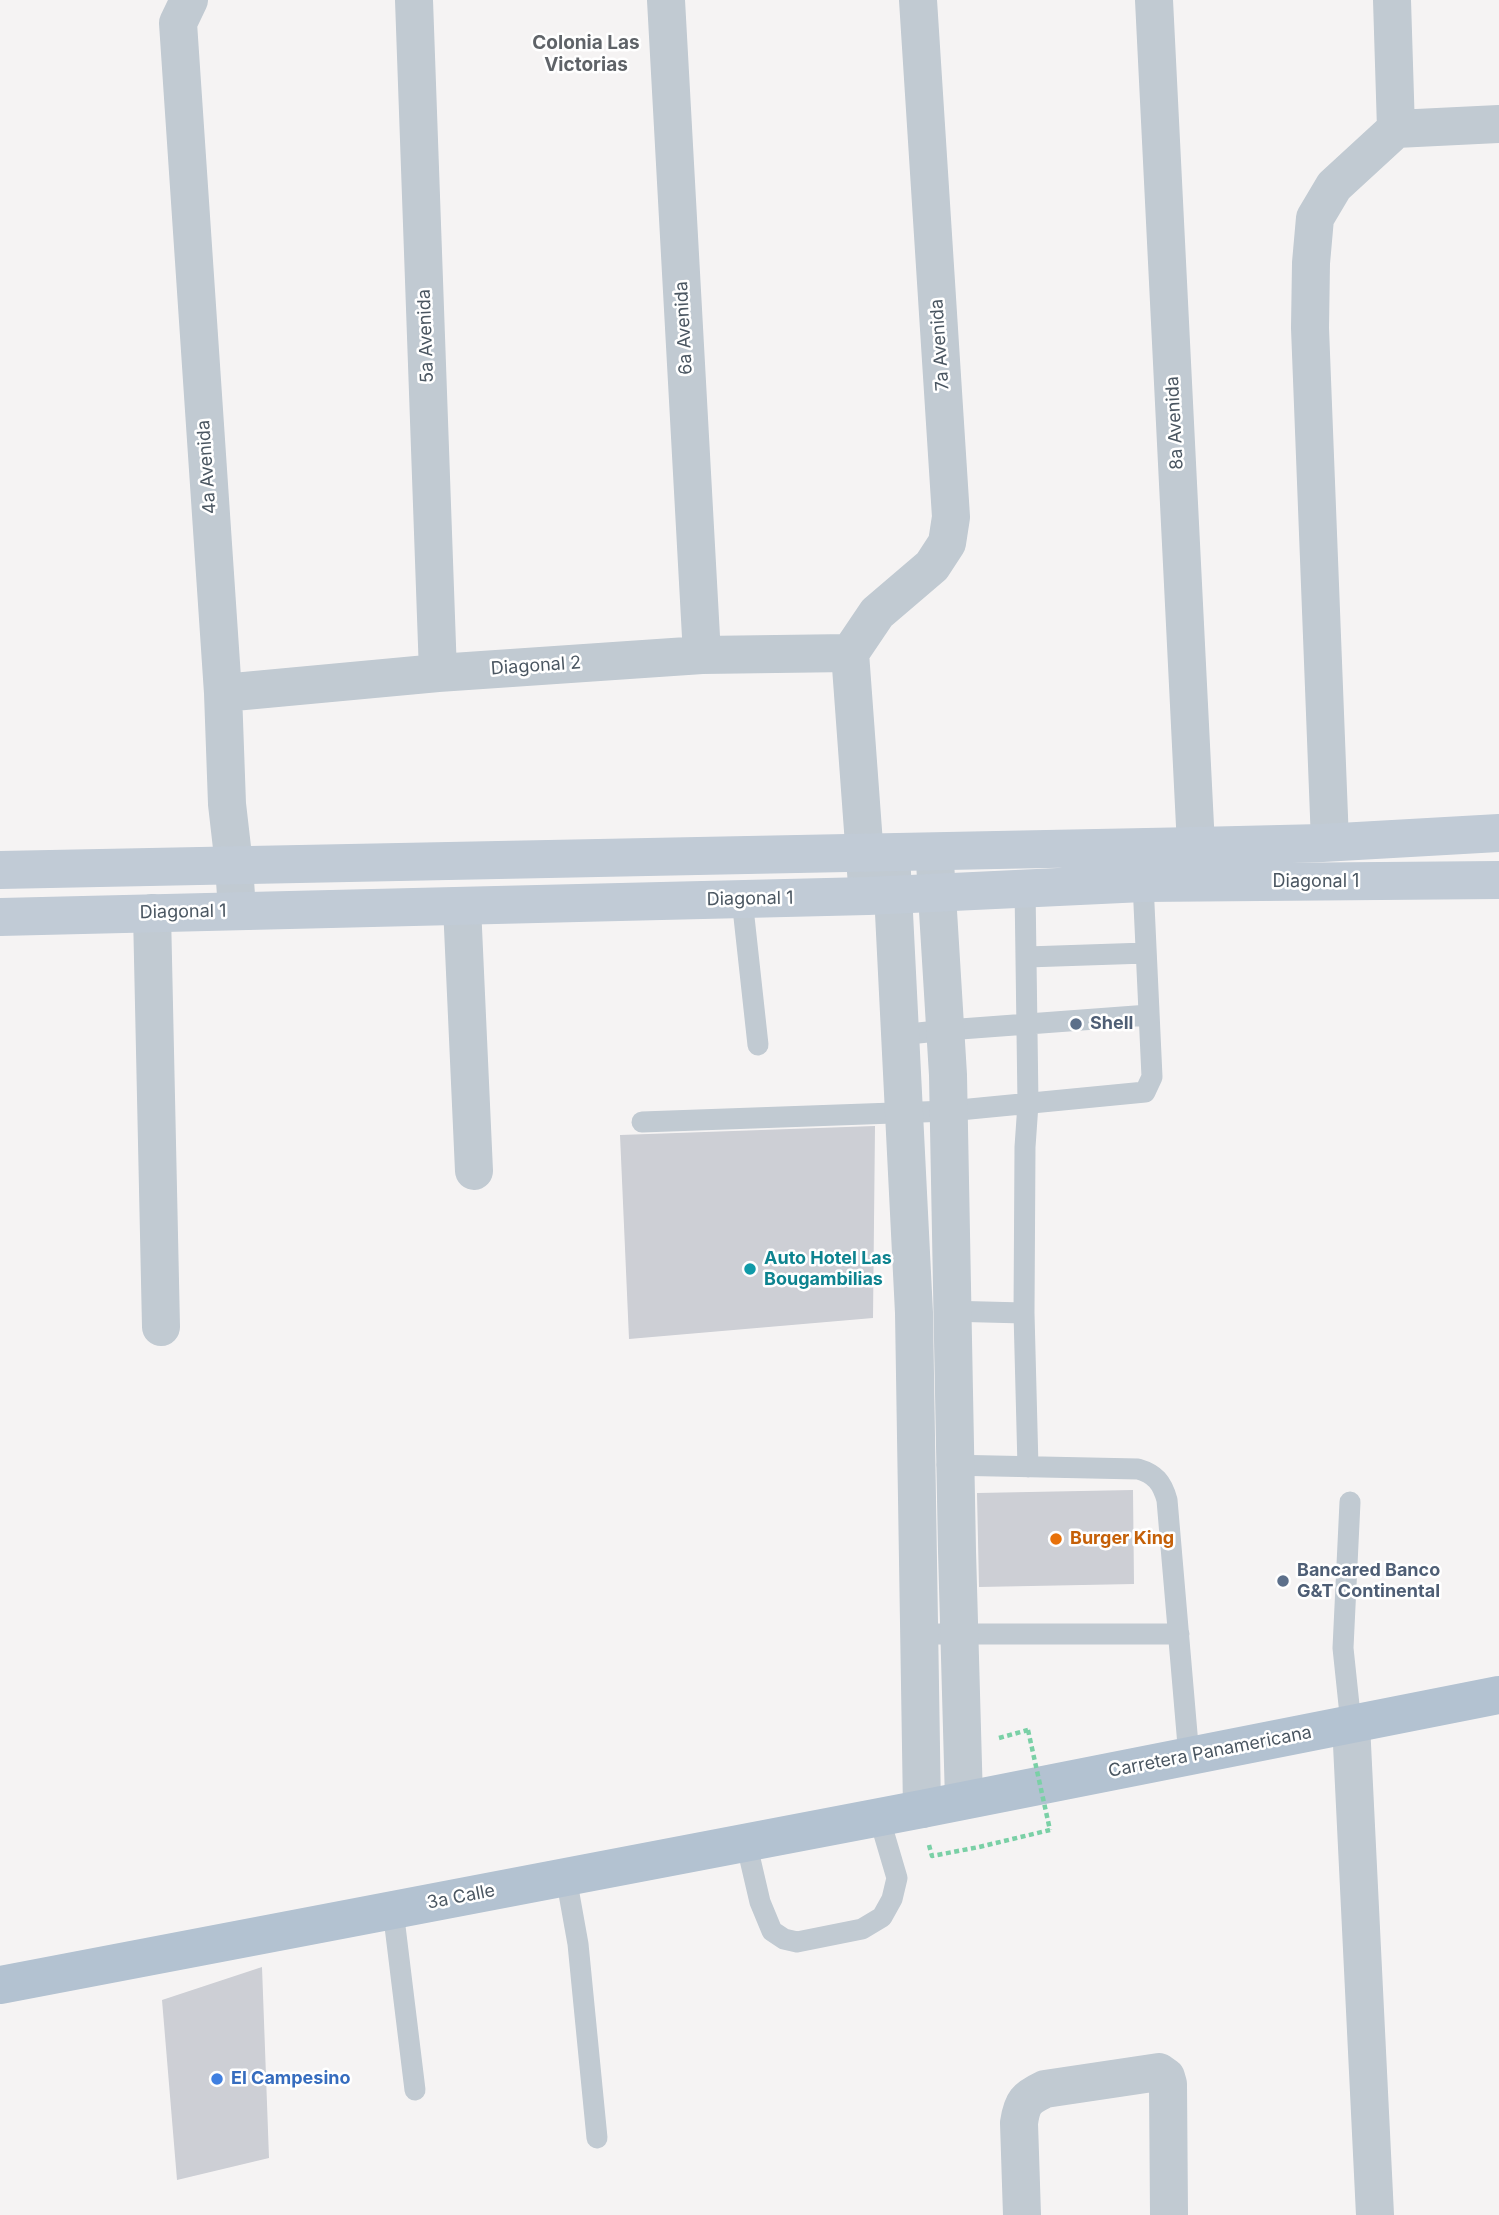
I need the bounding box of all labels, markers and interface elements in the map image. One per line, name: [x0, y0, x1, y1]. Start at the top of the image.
district label: Colonia Las Victorias: [532, 32, 640, 76]
street label: 6a Avenida: [671, 281, 697, 375]
street label: 5a Avenida: [414, 289, 438, 383]
street label: 7a Avenida: [926, 298, 954, 392]
street label: 8a Avenida: [1162, 376, 1188, 470]
street label: 4a Avenida: [193, 419, 221, 515]
street label: Diagonal 2: [490, 652, 582, 680]
street label: Diagonal 1: [1273, 871, 1359, 893]
street label: Diagonal 1: [706, 887, 794, 911]
street label: Diagonal 1: [139, 900, 227, 924]
place label: Shell: [1090, 1013, 1133, 1035]
marker: Shell: [1068, 1016, 1084, 1032]
place label: Auto Hotel Las Bougambilias: [764, 1248, 892, 1290]
marker: Auto Hotel Las Bougambilias: [742, 1261, 758, 1277]
place label: Burger King: [1070, 1528, 1174, 1550]
marker: Burger King: [1048, 1531, 1064, 1547]
place label: Bancared Banco G&T Continental: [1297, 1560, 1440, 1602]
marker: Bancared Banco G&T Continental: [1275, 1573, 1291, 1589]
street label: Carretera Panamericana: [1106, 1722, 1314, 1782]
street label: 3a Calle: [425, 1880, 497, 1914]
place label: El Campesino: [231, 2068, 351, 2090]
marker: El Campesino: [209, 2071, 225, 2087]

